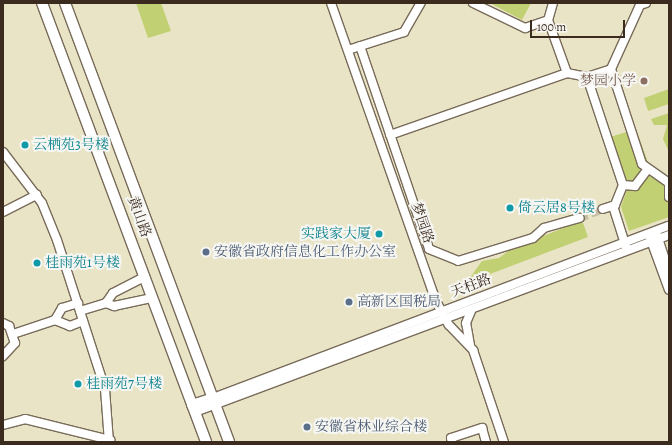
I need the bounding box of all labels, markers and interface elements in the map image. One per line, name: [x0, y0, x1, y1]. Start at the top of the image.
scale bar: [532, 12, 627, 38]
text: 100 m: [537, 19, 566, 35]
place label: 梦园小学: [580, 73, 636, 89]
marker: 梦园小学: [639, 76, 649, 86]
place label: 云栖苑3号楼: [33, 137, 109, 153]
marker: 云栖苑3号楼: [20, 140, 30, 150]
street label: 黄山路: [124, 194, 154, 240]
street label: 梦园路: [407, 200, 437, 246]
place label: 倚云居8号楼: [518, 200, 595, 216]
marker: 倚云居8号楼: [505, 203, 515, 213]
place label: 实践家大厦: [301, 226, 371, 242]
marker: 实践家大厦: [374, 229, 384, 239]
place label: 安徽省政府信息化工作办公室: [214, 244, 396, 260]
marker: 安徽省政府信息化工作办公室: [201, 247, 211, 257]
place label: 桂雨苑1号楼: [45, 255, 120, 271]
marker: 桂雨苑1号楼: [32, 258, 42, 268]
street label: 天柱路: [448, 271, 494, 301]
place label: 高新区国税局: [357, 294, 441, 310]
marker: 高新区国税局: [344, 297, 354, 307]
place label: 桂雨苑7号楼: [86, 376, 162, 392]
marker: 桂雨苑7号楼: [73, 379, 83, 389]
place label: 安徽省林业综合楼: [315, 419, 427, 435]
marker: 安徽省林业综合楼: [302, 422, 312, 432]

